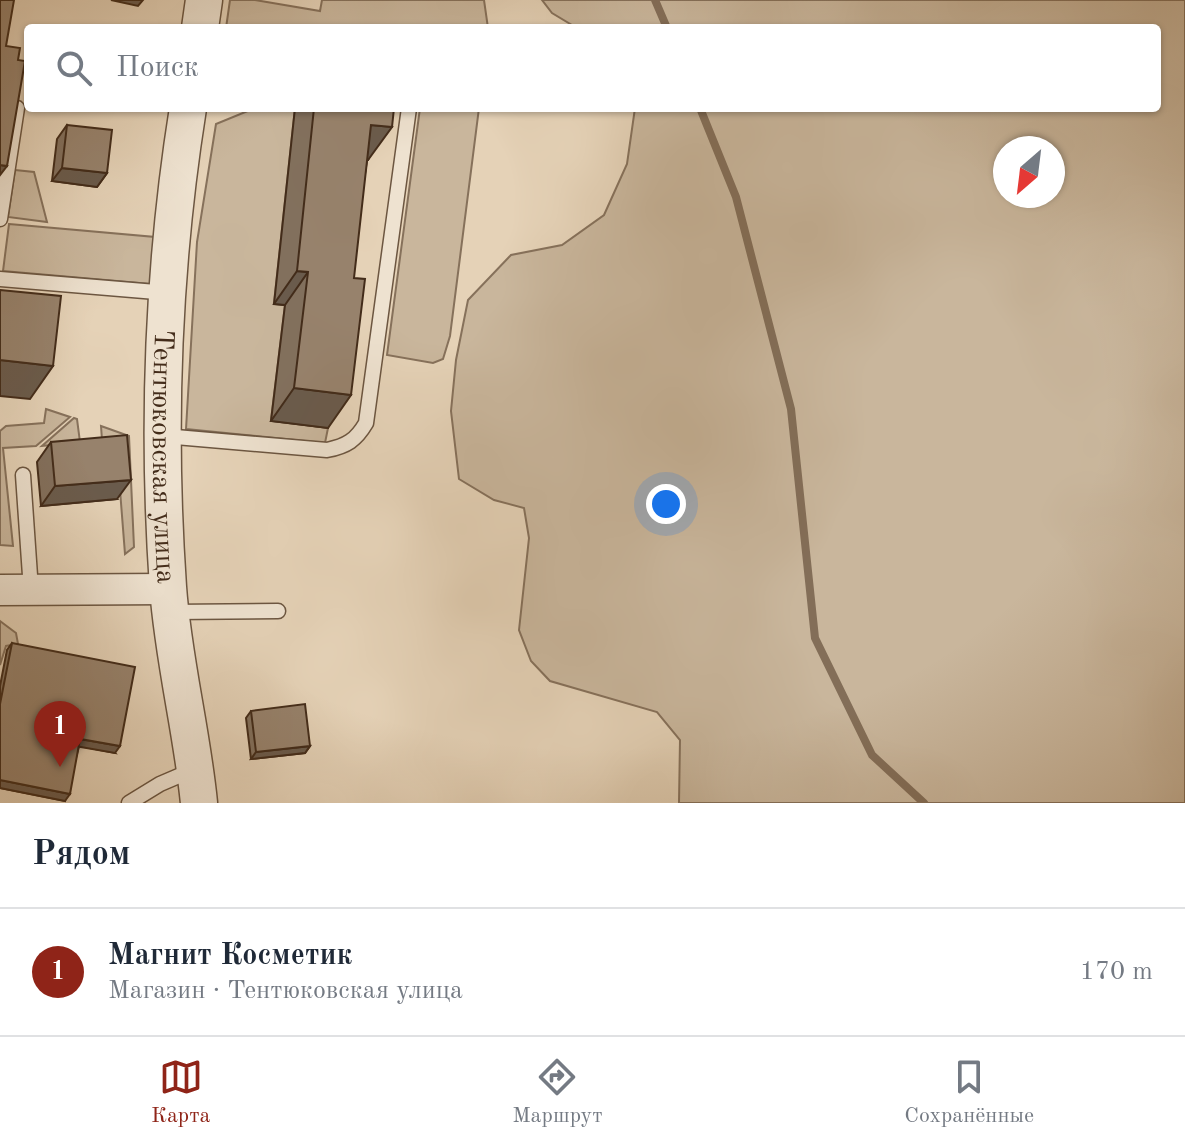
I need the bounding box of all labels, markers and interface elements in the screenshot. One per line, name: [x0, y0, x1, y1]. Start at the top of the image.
search box: [24, 24, 1161, 112]
icon: search: [52, 46, 96, 90]
text: Поиск: [116, 53, 199, 83]
north arrow: [993, 136, 1065, 208]
street label: Тентюковская улица: [146, 329, 179, 585]
your location: [646, 484, 686, 524]
pin: 1: [34, 701, 86, 767]
text: Рядом: [32, 838, 131, 872]
text: Магнит Косметик: [108, 941, 352, 971]
text: 1: [50, 959, 66, 985]
text: 170 m: [1080, 959, 1153, 985]
text: Магазин · Тентюковская улица: [108, 978, 463, 1004]
tab: Карта: [151, 1055, 210, 1130]
tab: Маршрут: [512, 1055, 603, 1130]
tab: Сохранённые: [904, 1055, 1034, 1130]

